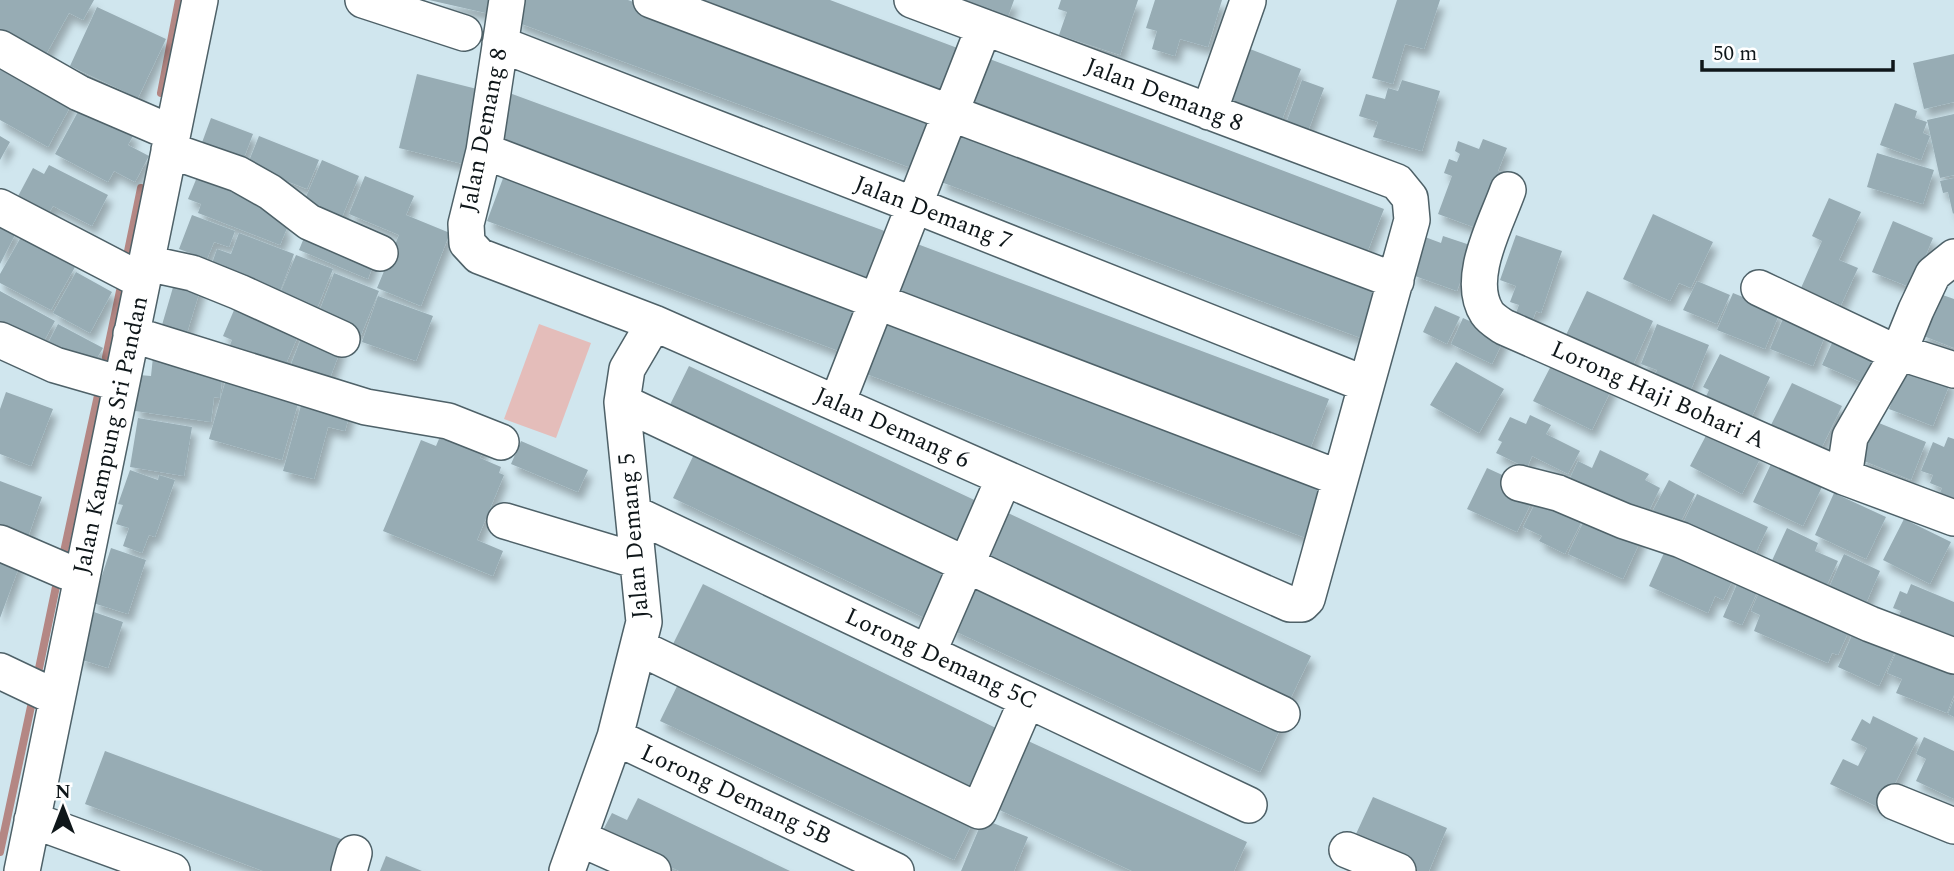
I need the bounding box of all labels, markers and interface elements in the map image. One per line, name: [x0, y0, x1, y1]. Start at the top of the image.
scale bar: [1702, 28, 1893, 72]
text: 50 m: [1713, 38, 1757, 70]
street label: Jalan Demang 8: [450, 45, 518, 215]
street label: Jalan Demang 8: [1080, 48, 1248, 142]
street label: Jalan Demang 7: [849, 166, 1017, 260]
street label: Jalan Kampung Sri Pandan: [64, 293, 158, 577]
street label: Lorong Haji Bohari A: [1545, 331, 1771, 459]
street label: Jalan Demang 6: [809, 378, 975, 478]
street label: Jalan Demang 5: [609, 452, 659, 620]
street label: Lorong Demang 5C: [839, 599, 1043, 719]
street label: Lorong Demang 5B: [635, 735, 837, 855]
north arrow: [28, 773, 98, 843]
text: N: [55, 778, 71, 807]

